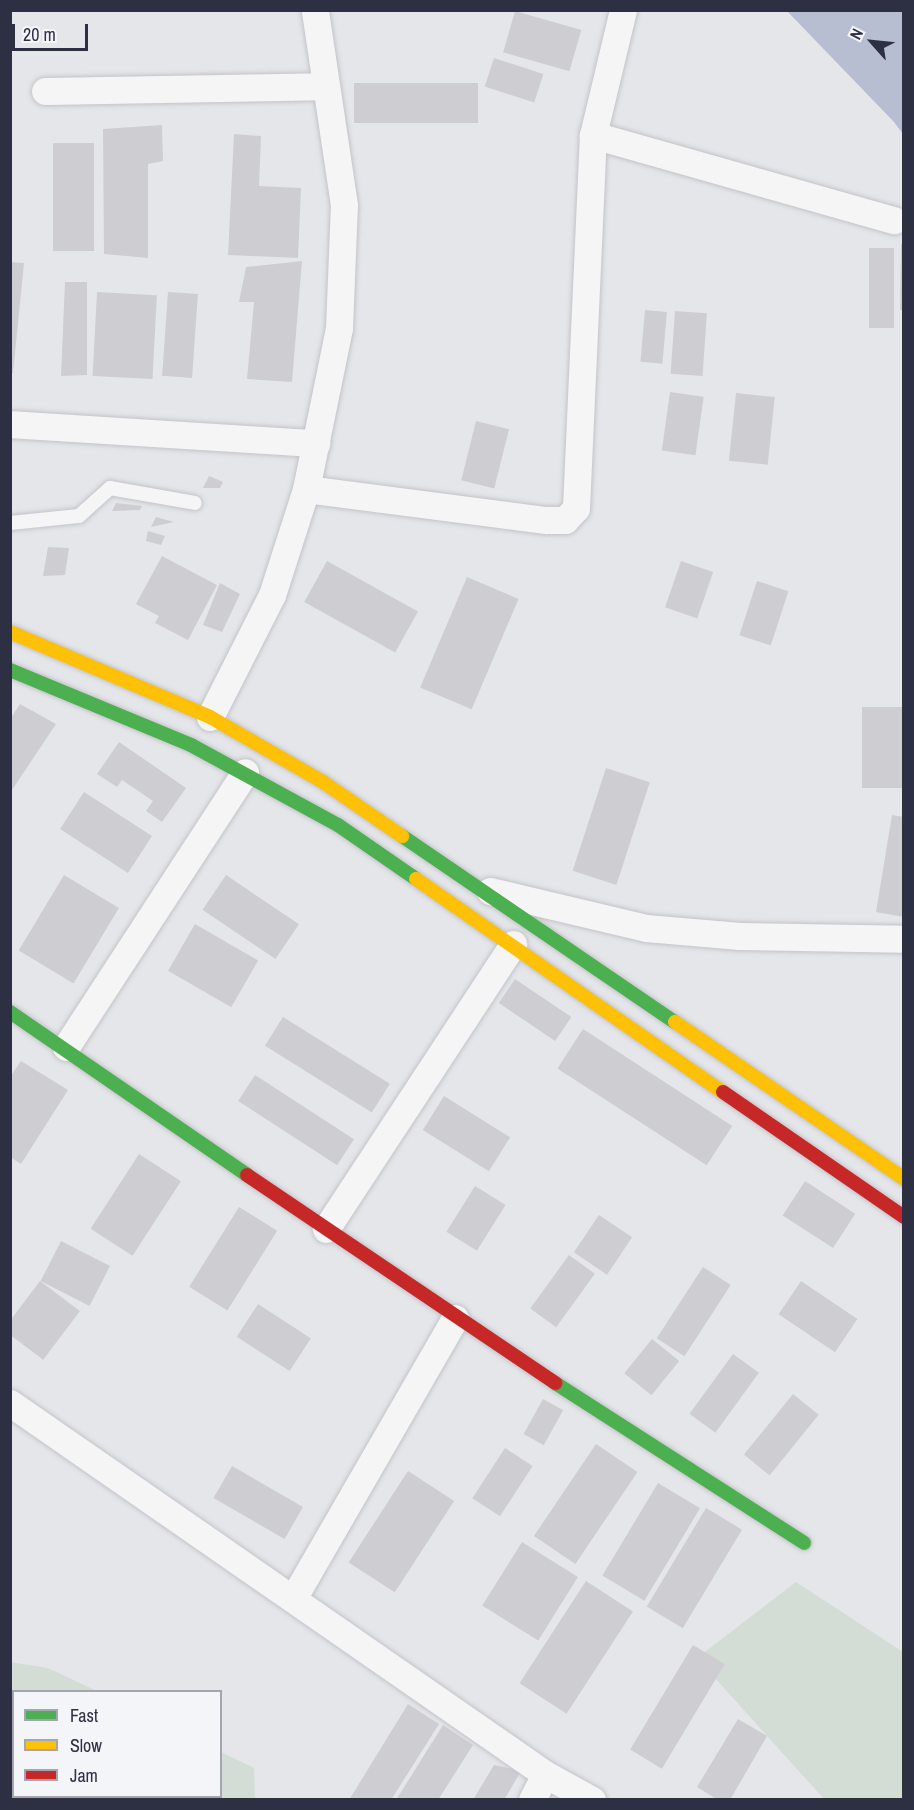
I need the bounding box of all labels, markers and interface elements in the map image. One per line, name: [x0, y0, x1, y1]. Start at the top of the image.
scale bar: [15, 12, 92, 50]
north arrow: [842, 12, 902, 72]
text: 20 m: [23, 22, 56, 47]
text: N: [844, 25, 868, 43]
legend: [12, 1690, 222, 1798]
text: Fast: [70, 1703, 98, 1728]
text: Slow: [70, 1733, 102, 1758]
text: Jam: [70, 1763, 98, 1788]

